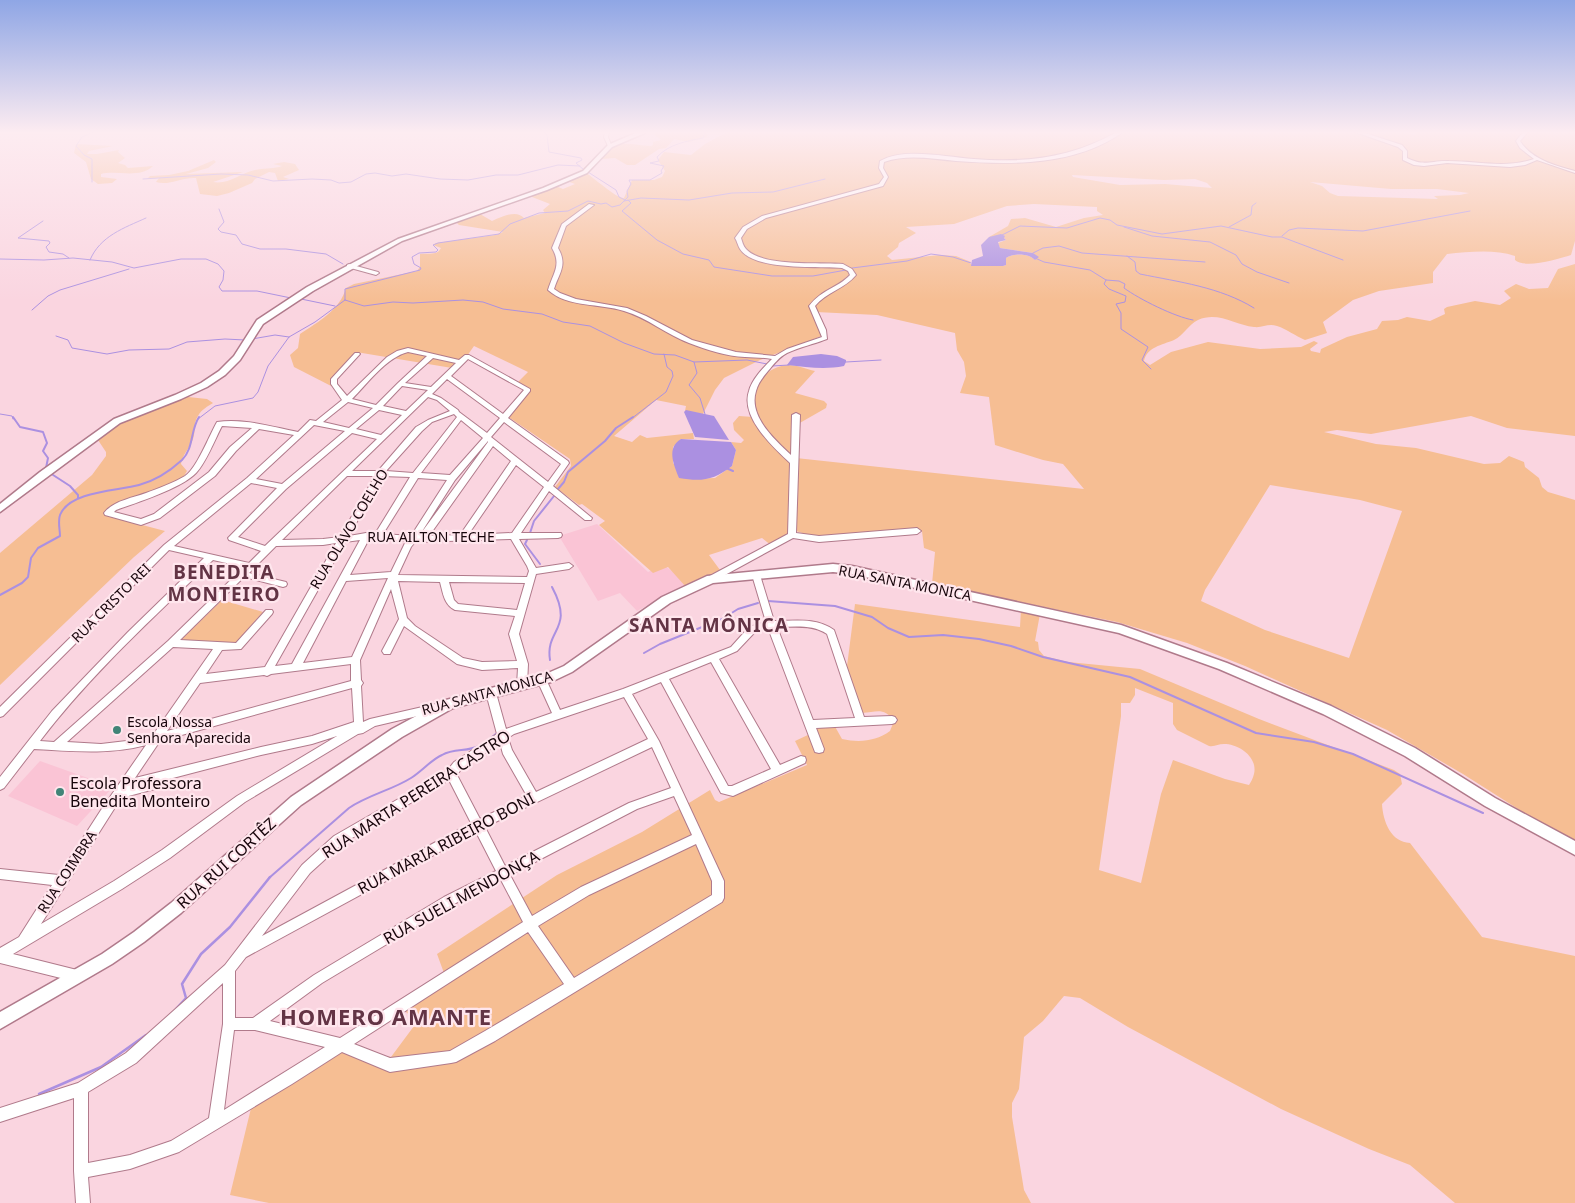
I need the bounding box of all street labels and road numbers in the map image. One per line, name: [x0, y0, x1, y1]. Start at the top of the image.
street label: RUA OLÁVO COELHO: [305, 465, 392, 592]
street label: RUA AILTON TECHE: [367, 527, 495, 546]
street label: RUA CRISTO REI: [67, 559, 155, 646]
street label: RUA SANTA MONICA: [837, 560, 973, 605]
street label: RUA SANTA MONICA: [419, 666, 555, 719]
street label: RUA MARTA PEREIRA CASTRO: [318, 725, 514, 863]
street label: RUA MARIA RIBEIRO BONI: [354, 787, 538, 899]
street label: RUA RUI CORTÊZ: [172, 813, 280, 913]
street label: RUA COIMBRA: [33, 827, 100, 917]
street label: RUA SUELI MENDONÇA: [379, 844, 544, 949]

